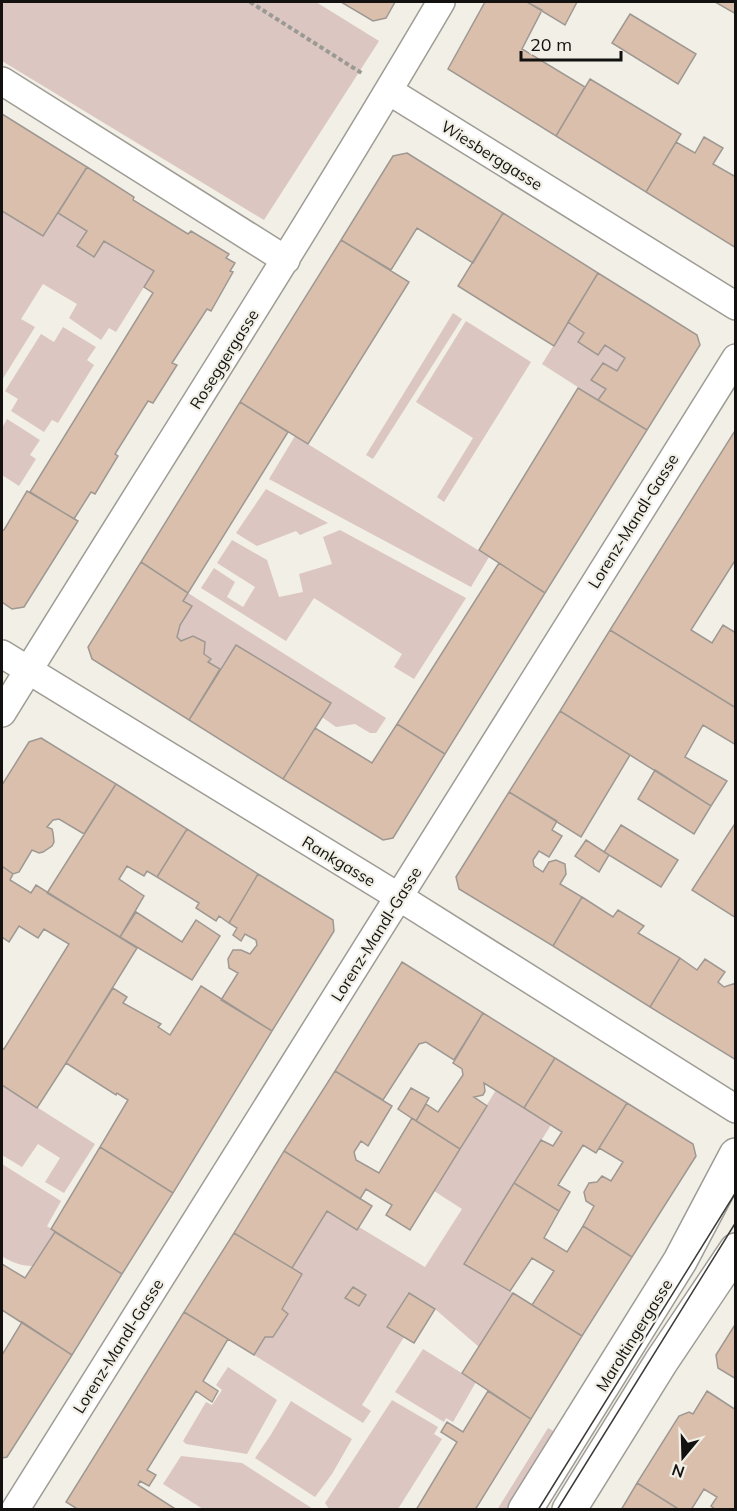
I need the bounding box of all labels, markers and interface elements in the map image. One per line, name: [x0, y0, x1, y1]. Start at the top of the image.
scale bar: [521, 24, 622, 62]
text: 20 m: [530, 33, 572, 56]
street label: Wiesberggasse: [438, 116, 546, 194]
street label: Roseggergasse: [185, 305, 263, 413]
street label: Lorenz-Mandl-Gasse: [583, 450, 683, 592]
street label: Rankgasse: [299, 831, 379, 891]
street label: Lorenz-Mandl-Gasse: [326, 863, 426, 1005]
street label: Lorenz-Mandl-Gasse: [68, 1275, 168, 1417]
street label: Maroltingergasse: [591, 1275, 677, 1395]
north arrow: [653, 1427, 713, 1487]
text: N: [669, 1460, 687, 1483]

